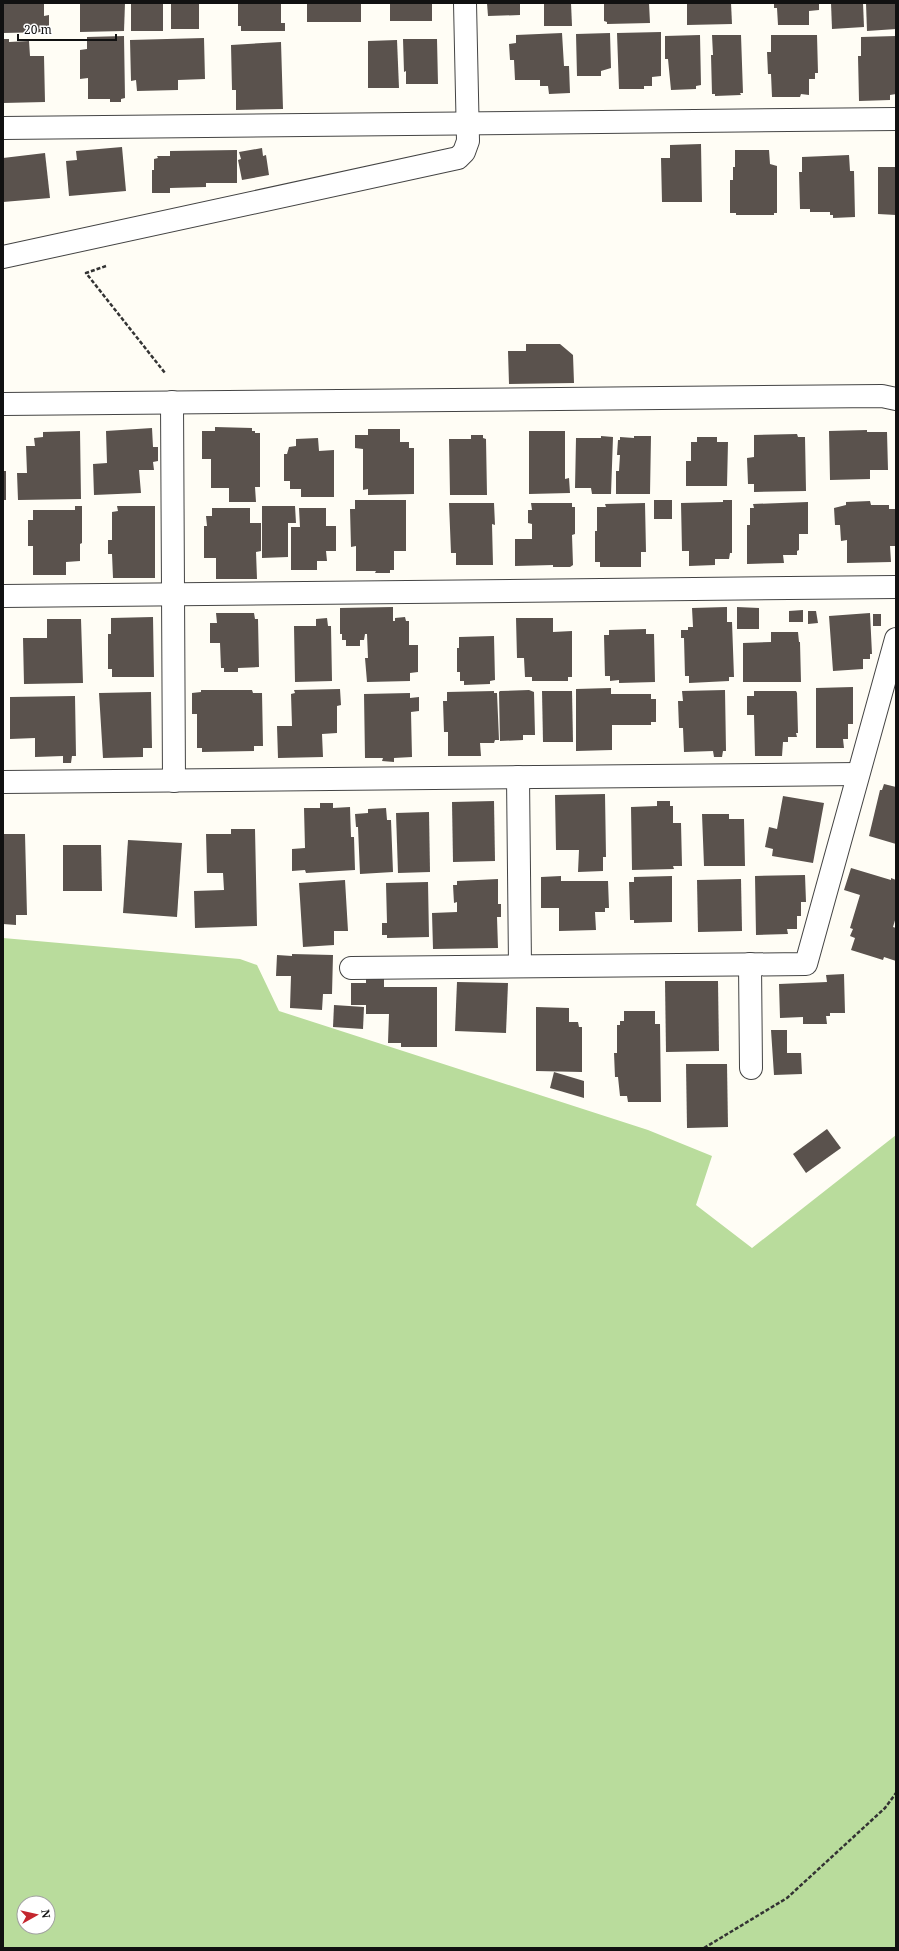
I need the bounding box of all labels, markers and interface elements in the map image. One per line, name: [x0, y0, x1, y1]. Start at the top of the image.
scale bar: [18, 16, 116, 42]
text: 20 m: [24, 21, 52, 38]
north arrow: [16, 1895, 56, 1935]
text: N: [38, 1908, 54, 1919]

